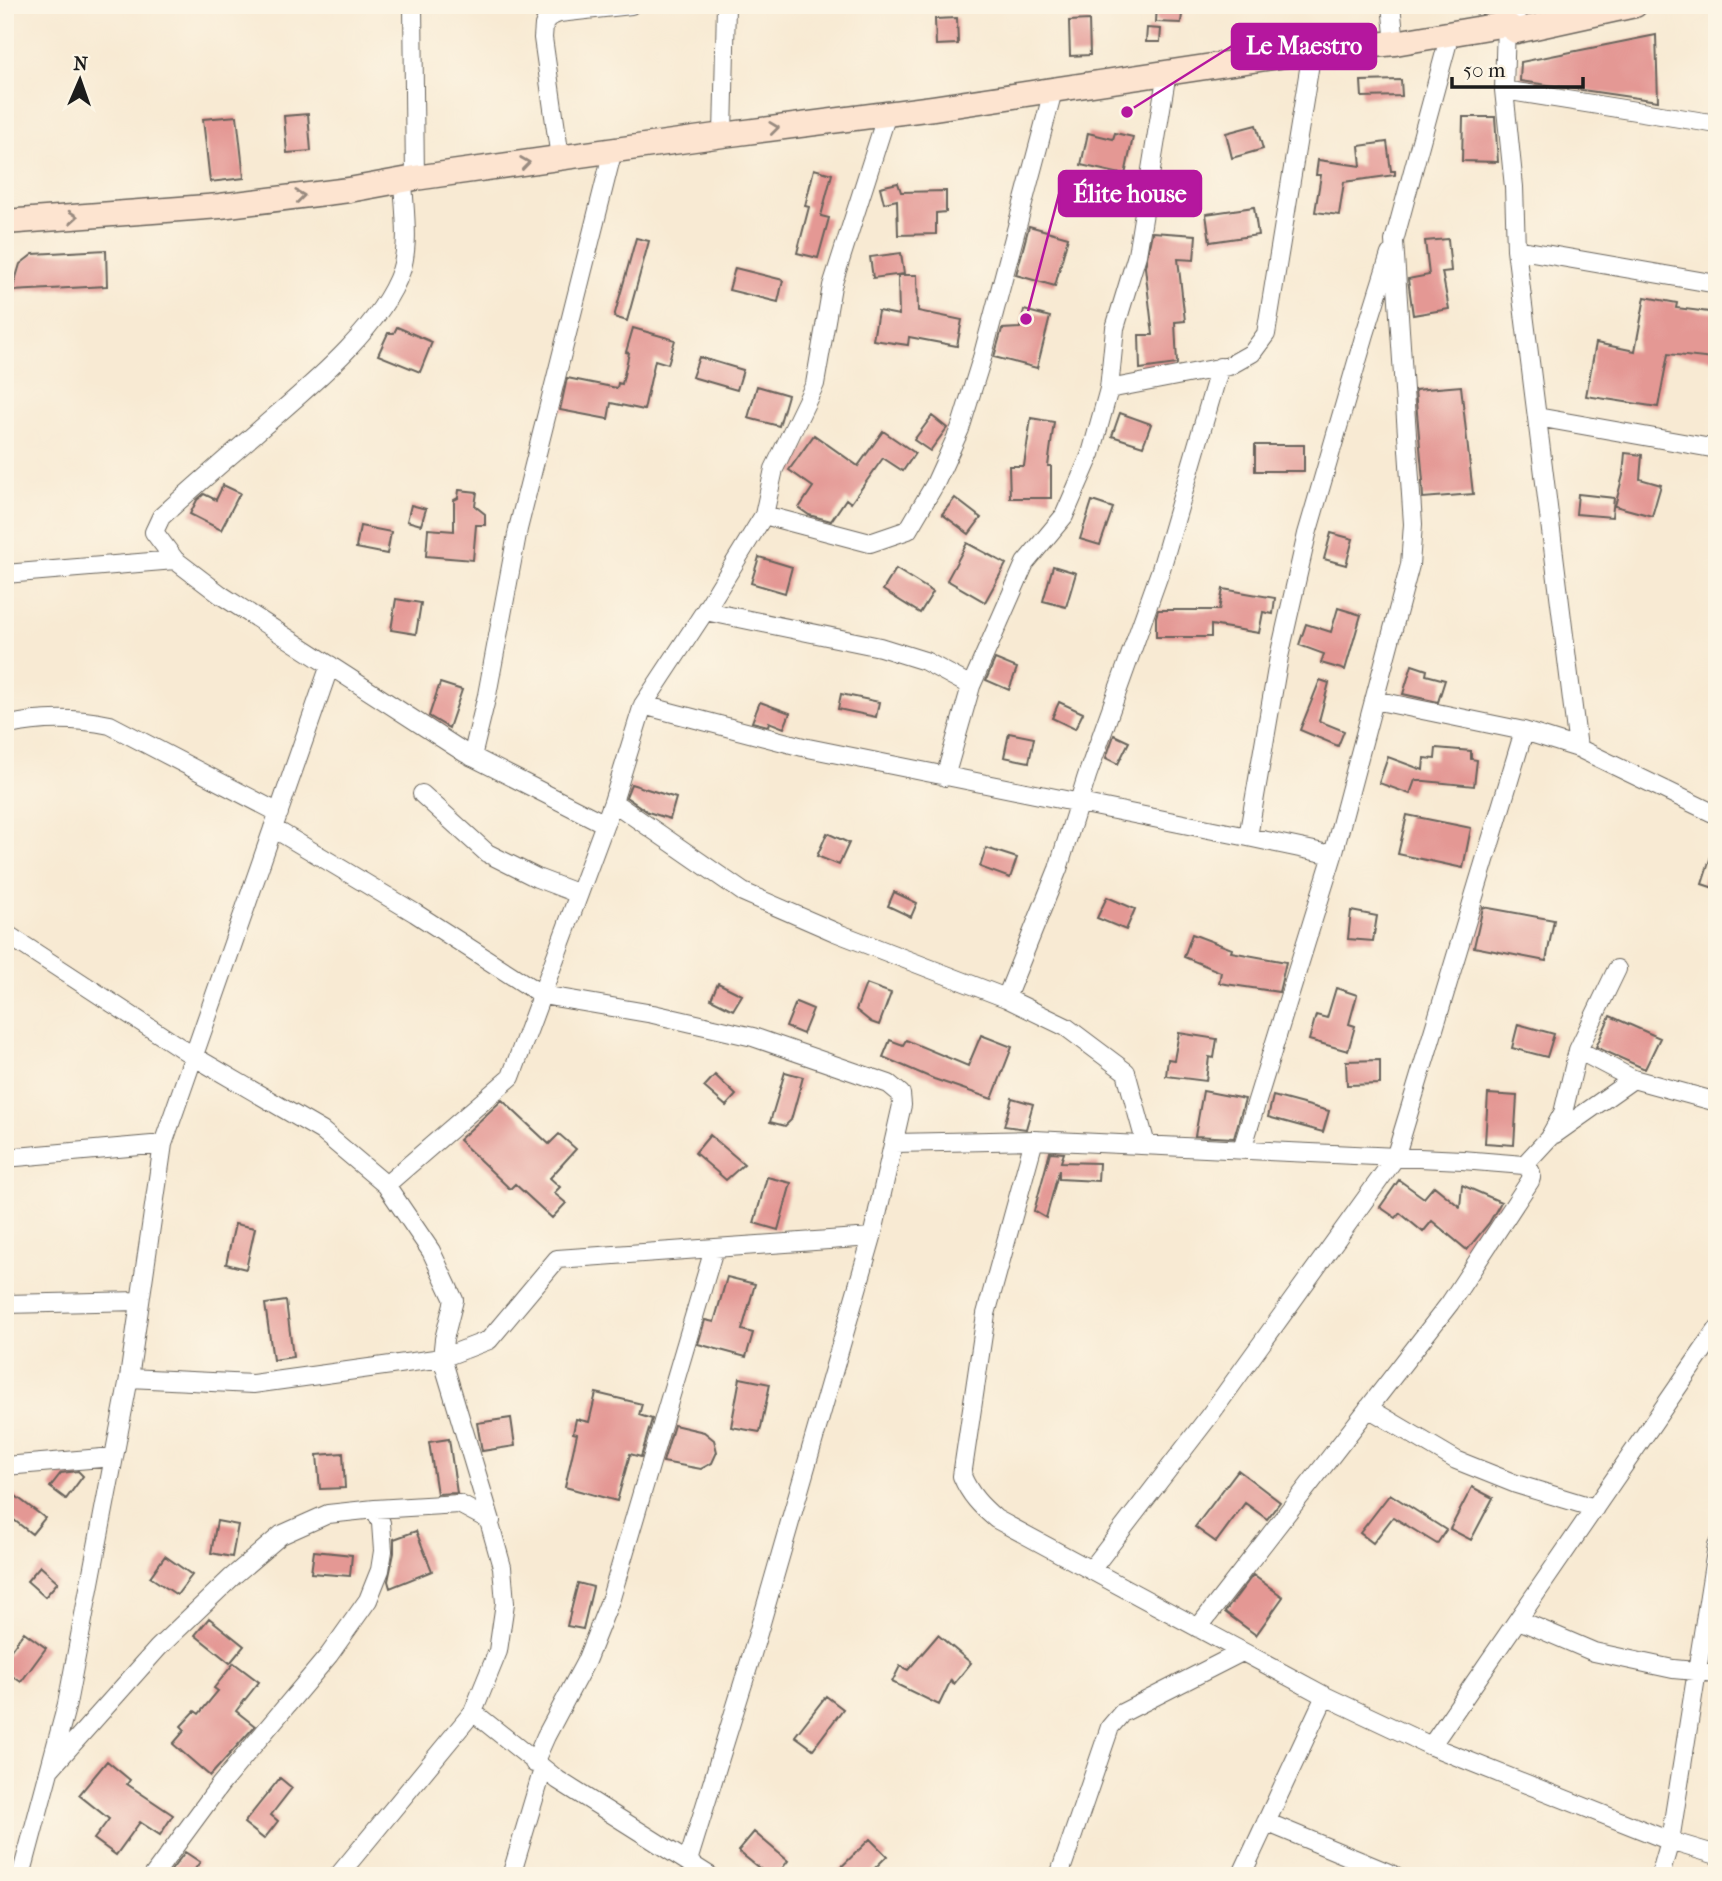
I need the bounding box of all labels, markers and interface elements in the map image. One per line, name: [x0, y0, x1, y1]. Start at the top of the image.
callout: Le Maestro: [1232, 24, 1376, 69]
text: Le Maestro: [1246, 32, 1362, 60]
north arrow: [46, 46, 116, 116]
scale bar: [1452, 46, 1584, 90]
text: N: [73, 53, 89, 75]
text: 50 m: [1463, 58, 1506, 82]
one-way arrow: [769, 121, 780, 136]
one-way arrow: [519, 155, 531, 170]
callout: Élite house: [1059, 171, 1201, 216]
text: Élite house: [1073, 178, 1187, 208]
one-way arrow: [294, 188, 306, 203]
one-way arrow: [68, 210, 79, 225]

